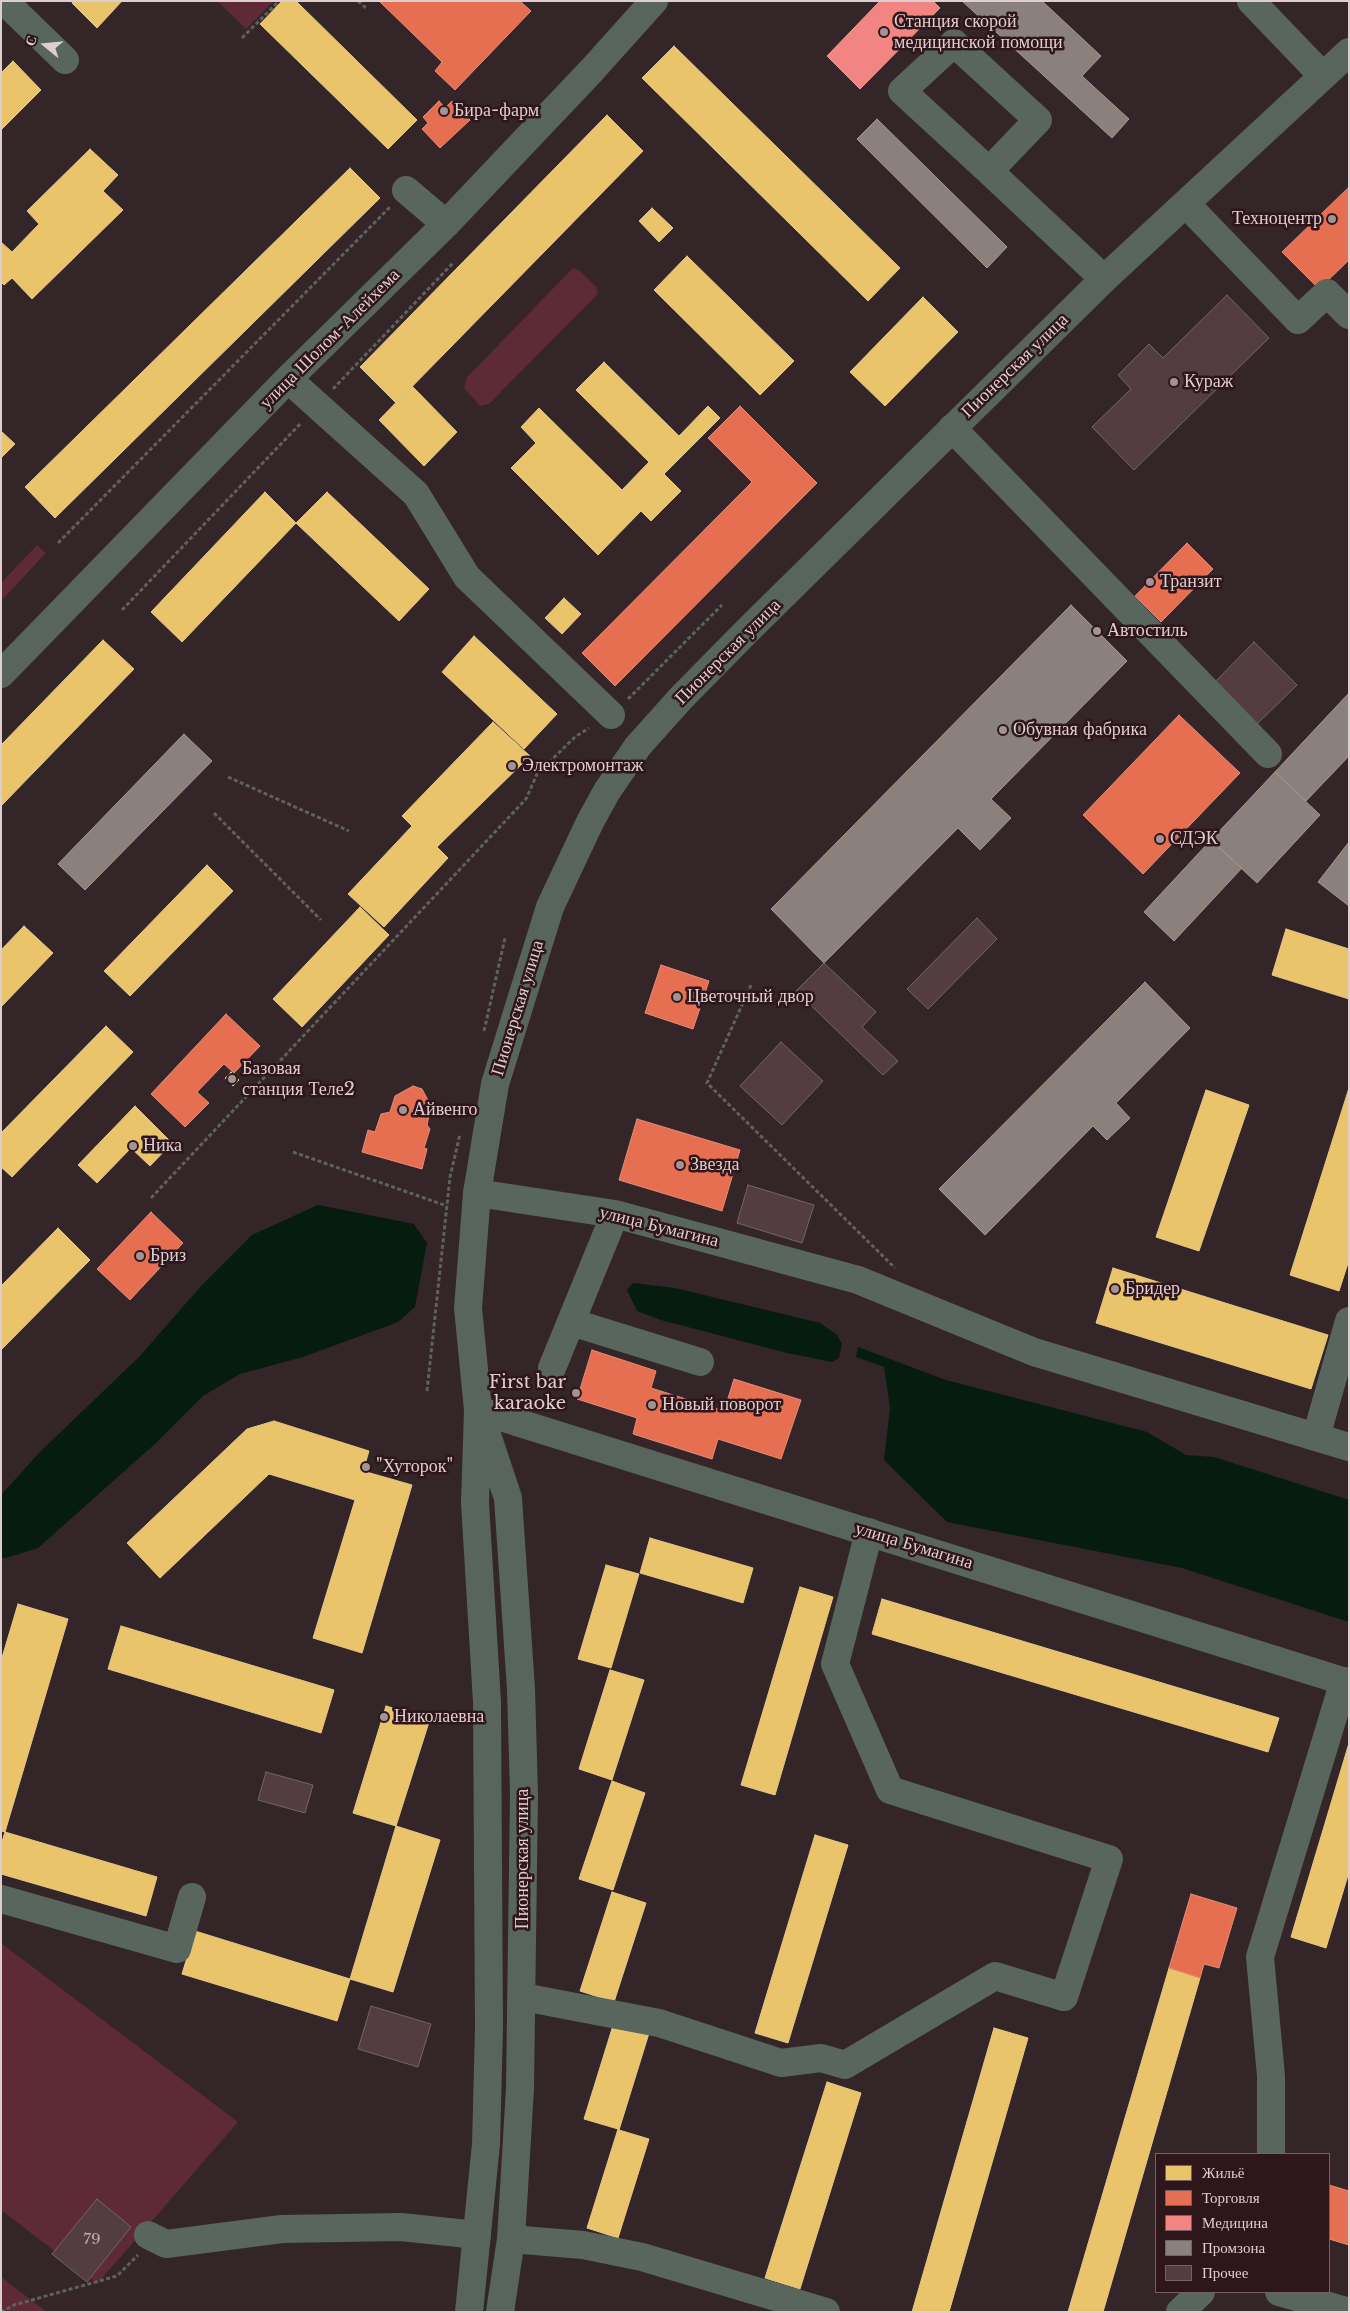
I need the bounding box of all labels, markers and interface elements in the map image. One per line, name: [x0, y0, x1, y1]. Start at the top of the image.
place label: Станция скорой медицинской помощи: [894, 11, 1063, 54]
north arrow: [20, 20, 70, 70]
marker: Станция скорой медицинской помощи: [878, 26, 890, 38]
text: С: [21, 33, 41, 48]
place label: Бира-фарм: [454, 100, 539, 122]
marker: Бира-фарм: [438, 105, 450, 117]
place label: Техноцентр: [1232, 208, 1322, 230]
marker: Техноцентр: [1326, 213, 1338, 225]
street label: улица Шолом-Алейхема: [255, 264, 405, 414]
street label: Пионерская улица: [957, 309, 1073, 423]
place label: Кураж: [1184, 371, 1233, 393]
marker: Кураж: [1168, 376, 1180, 388]
place label: Транзит: [1160, 571, 1222, 593]
marker: Транзит: [1144, 576, 1156, 588]
street label: Пионерская улица: [671, 595, 785, 709]
place label: Автостиль: [1107, 620, 1188, 642]
marker: Автостиль: [1091, 625, 1103, 637]
place label: Обувная фабрика: [1013, 719, 1147, 741]
marker: Обувная фабрика: [997, 724, 1009, 736]
place label: Электромонтаж: [522, 755, 643, 777]
marker: Электромонтаж: [506, 760, 518, 772]
place label: СДЭК: [1170, 828, 1218, 850]
marker: СДЭК: [1154, 833, 1166, 845]
street label: Пионерская улица: [487, 938, 549, 1078]
place label: Цветочный двор: [687, 986, 814, 1008]
marker: Цветочный двор: [671, 991, 683, 1003]
place label: Базовая станция Теле2: [242, 1058, 355, 1100]
marker: Базовая станция Теле2: [226, 1073, 238, 1085]
place label: Айвенго: [413, 1099, 478, 1121]
marker: Айвенго: [397, 1104, 409, 1116]
place label: Ника: [143, 1135, 182, 1157]
marker: Ника: [127, 1140, 139, 1152]
place label: Звезда: [690, 1154, 740, 1176]
marker: Звезда: [674, 1159, 686, 1171]
street label: улица Бумагина: [597, 1202, 721, 1252]
place label: Бриз: [150, 1245, 186, 1267]
marker: Бриз: [134, 1250, 146, 1262]
place label: Бридер: [1125, 1278, 1180, 1300]
marker: Бридер: [1109, 1283, 1121, 1295]
place label: First bar karaoke: [489, 1372, 566, 1415]
marker: First bar karaoke: [570, 1387, 582, 1399]
place label: Новый поворот: [662, 1394, 781, 1416]
marker: Новый поворот: [646, 1399, 658, 1411]
place label: "Хуторок": [376, 1456, 453, 1478]
marker: "Хуторок": [360, 1461, 372, 1473]
street label: улица Бумагина: [852, 1518, 976, 1574]
place label: Николаевна: [394, 1706, 484, 1728]
marker: Николаевна: [378, 1711, 390, 1723]
street label: Пионерская улица: [512, 1789, 534, 1929]
legend: [1155, 2153, 1330, 2293]
text: Жильё: [1202, 2163, 1244, 2182]
text: Торговля: [1202, 2188, 1260, 2207]
text: Медицина: [1202, 2213, 1268, 2232]
house number: 79: [83, 2231, 101, 2249]
text: Промзона: [1202, 2238, 1265, 2257]
text: Прочее: [1202, 2263, 1248, 2282]

